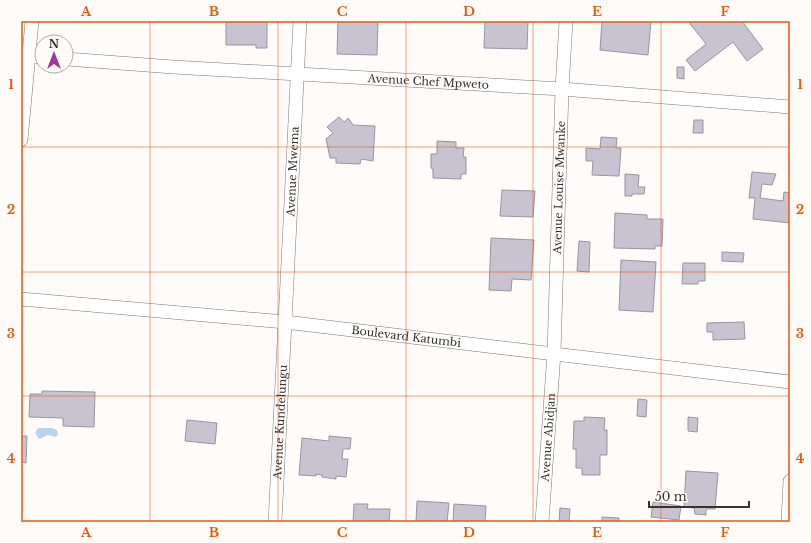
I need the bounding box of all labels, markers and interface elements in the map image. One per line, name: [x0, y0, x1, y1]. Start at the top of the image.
text: A: [80, 3, 92, 20]
text: B: [209, 3, 219, 20]
text: C: [337, 3, 348, 20]
text: D: [463, 3, 475, 20]
text: E: [592, 3, 602, 20]
text: F: [721, 3, 730, 20]
north arrow: [34, 34, 74, 74]
text: N: [49, 37, 60, 51]
street label: Avenue Chef Mpweto: [366, 71, 489, 92]
text: 1: [8, 76, 14, 93]
text: 1: [797, 76, 803, 93]
street label: Avenue Louise Mwanke: [550, 121, 568, 255]
street label: Avenue Mwema: [283, 125, 302, 218]
text: 2: [7, 201, 15, 218]
text: 2: [796, 201, 804, 218]
street label: Boulevard Katumbi: [351, 323, 462, 350]
text: 3: [7, 325, 15, 342]
text: 3: [796, 325, 804, 342]
street label: Avenue Kundelungu: [270, 364, 290, 481]
street label: Avenue Abidjan: [538, 392, 558, 483]
text: 4: [7, 450, 16, 467]
text: 4: [796, 450, 805, 467]
scale bar: [649, 483, 749, 509]
text: 50 m: [655, 489, 687, 504]
text: A: [80, 524, 92, 541]
text: B: [209, 524, 219, 541]
text: C: [337, 524, 348, 541]
text: D: [463, 524, 475, 541]
text: E: [592, 524, 602, 541]
text: F: [721, 524, 730, 541]

